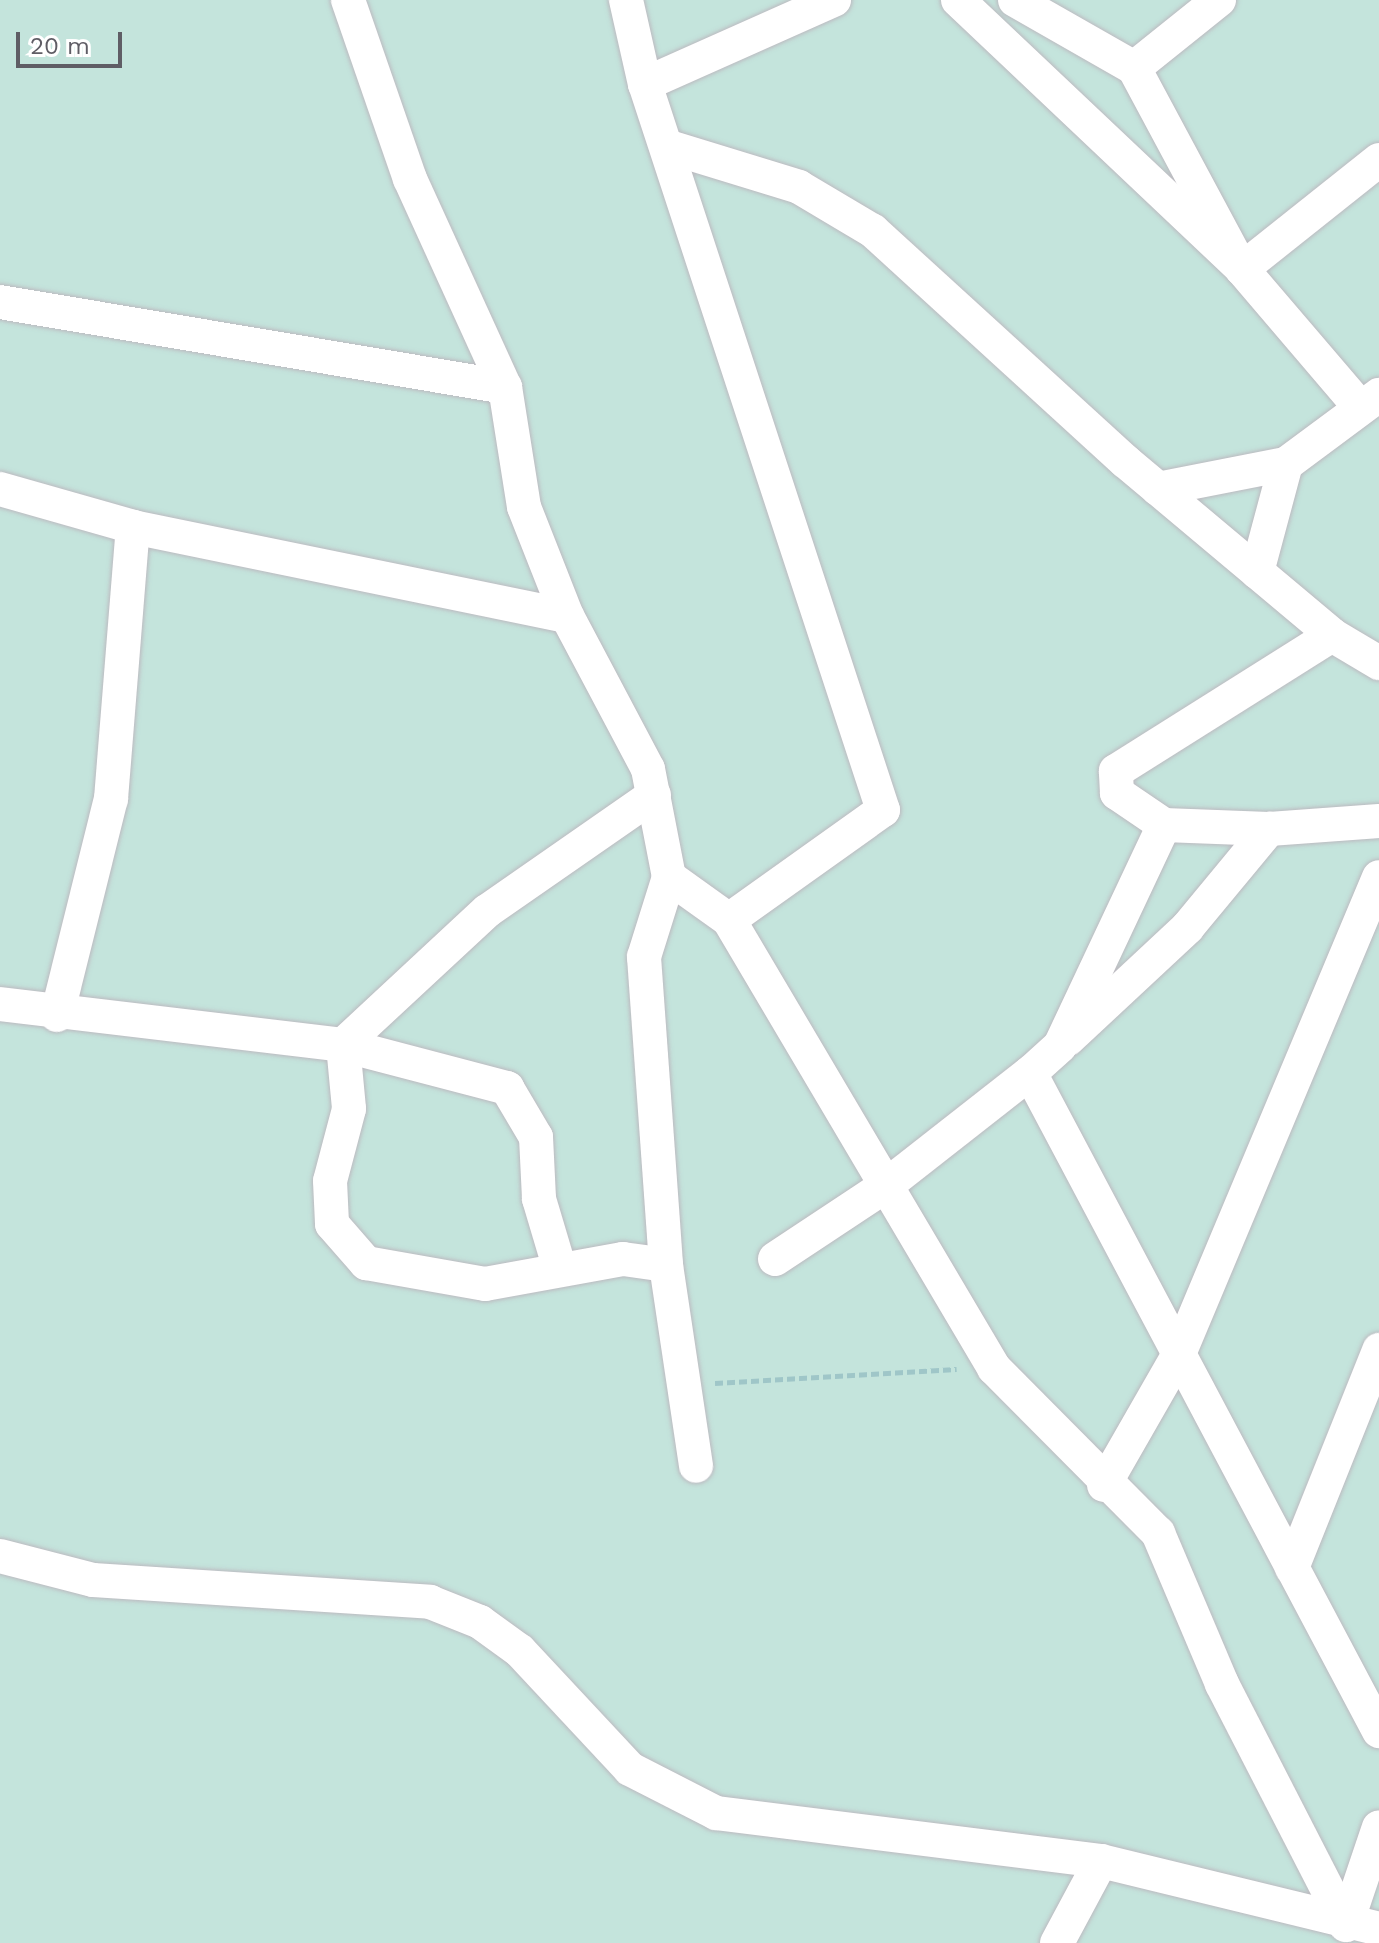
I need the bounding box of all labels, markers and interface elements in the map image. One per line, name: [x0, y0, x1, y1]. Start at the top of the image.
scale bar: [20, 16, 126, 66]
text: 20 m: [30, 32, 90, 60]

